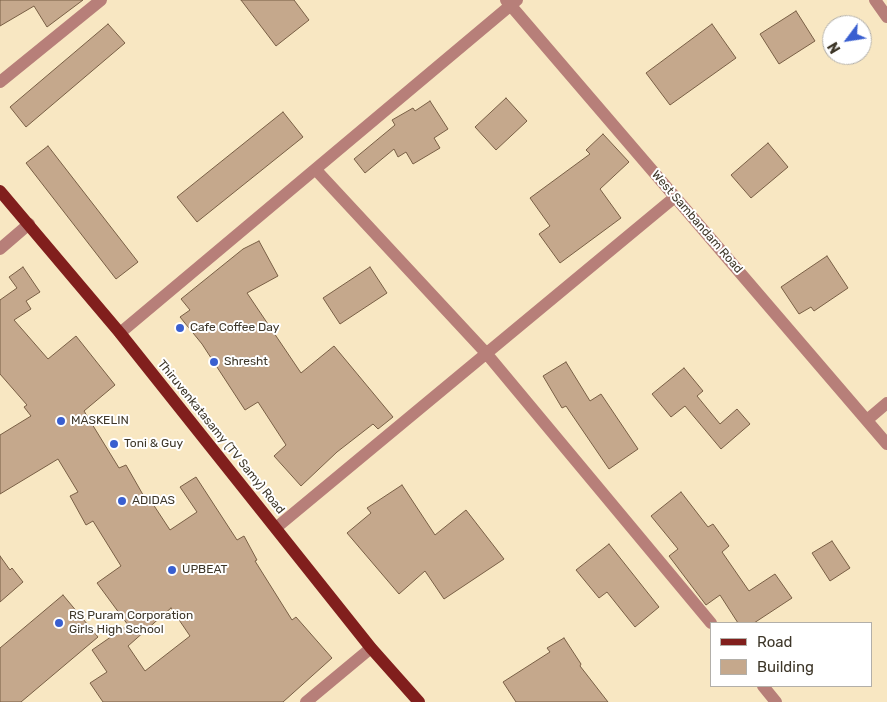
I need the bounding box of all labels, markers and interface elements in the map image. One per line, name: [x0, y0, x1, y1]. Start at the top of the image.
north arrow: [822, 15, 872, 65]
text: N: [825, 39, 844, 56]
street label: West Sambandam Road: [648, 168, 746, 276]
place label: Cafe Coffee Day: [190, 321, 279, 335]
marker: Cafe Coffee Day: [174, 322, 186, 334]
place label: Shresht: [224, 355, 268, 369]
marker: Shresht: [208, 356, 220, 368]
street label: Thiruvenkatasamy (TV Samy) Road: [154, 357, 288, 517]
place label: MASKELIN: [71, 414, 129, 428]
marker: MASKELIN: [55, 415, 67, 427]
place label: Toni & Guy: [124, 437, 183, 451]
marker: Toni & Guy: [108, 438, 120, 450]
place label: ADIDAS: [132, 494, 175, 508]
marker: ADIDAS: [116, 495, 128, 507]
place label: UPBEAT: [182, 563, 228, 577]
marker: UPBEAT: [166, 564, 178, 576]
place label: RS Puram Corporation Girls High School: [69, 609, 193, 637]
marker: RS Puram Corporation Girls High School: [53, 617, 65, 629]
legend: [710, 622, 872, 687]
text: Road: [757, 633, 793, 651]
text: Building: [757, 658, 814, 676]

